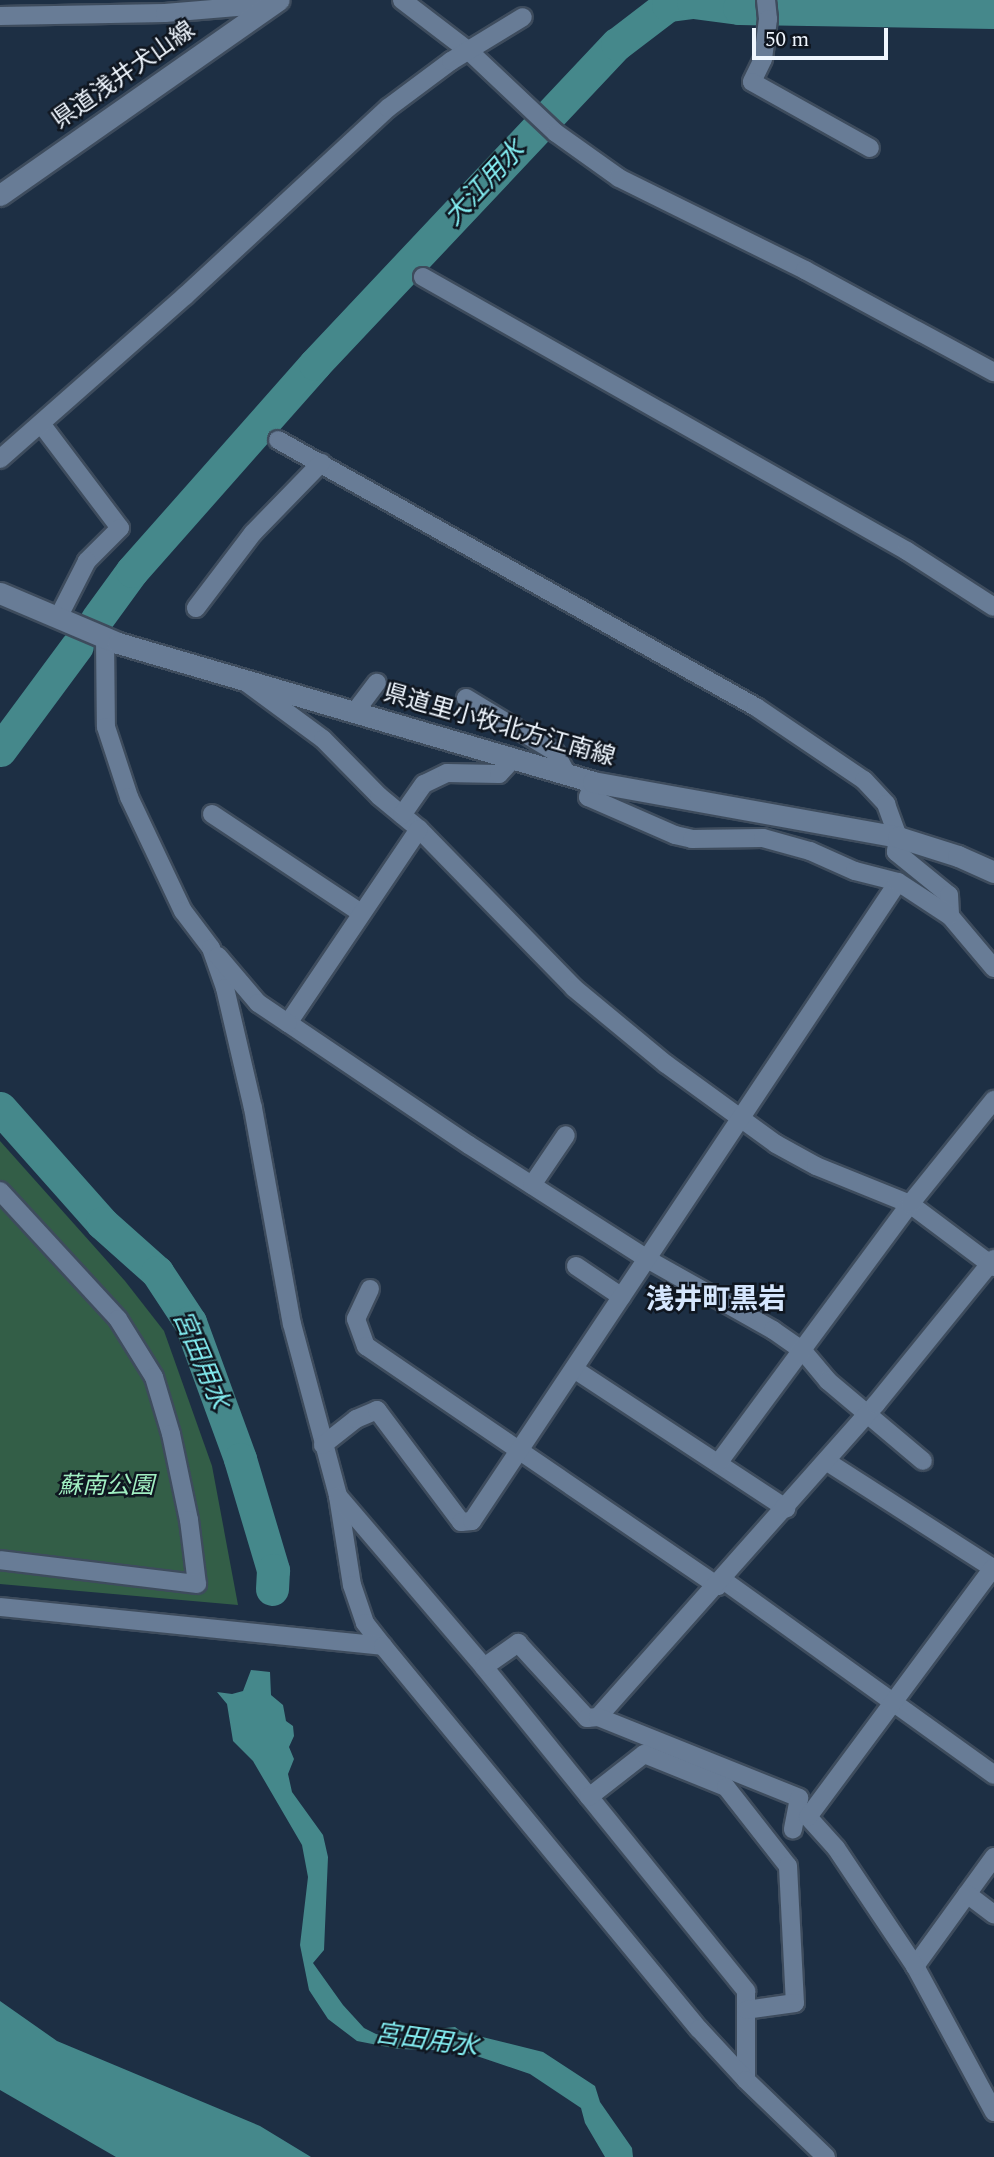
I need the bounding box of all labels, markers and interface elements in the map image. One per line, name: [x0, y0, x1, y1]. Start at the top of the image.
scale bar: [756, 14, 892, 58]
street label: 県道浅井犬山線: [47, 16, 201, 136]
text: 50 m: [765, 24, 809, 56]
water label: 大江用水: [438, 135, 532, 233]
street label: 県道里小牧北方江南線: [380, 679, 618, 773]
district label: 浅井町黒岩: [646, 1283, 786, 1317]
water label: 宮田用水: [165, 1306, 235, 1414]
park label: 蘇南公園: [58, 1473, 154, 1501]
water label: 宮田用水: [372, 2018, 480, 2064]

